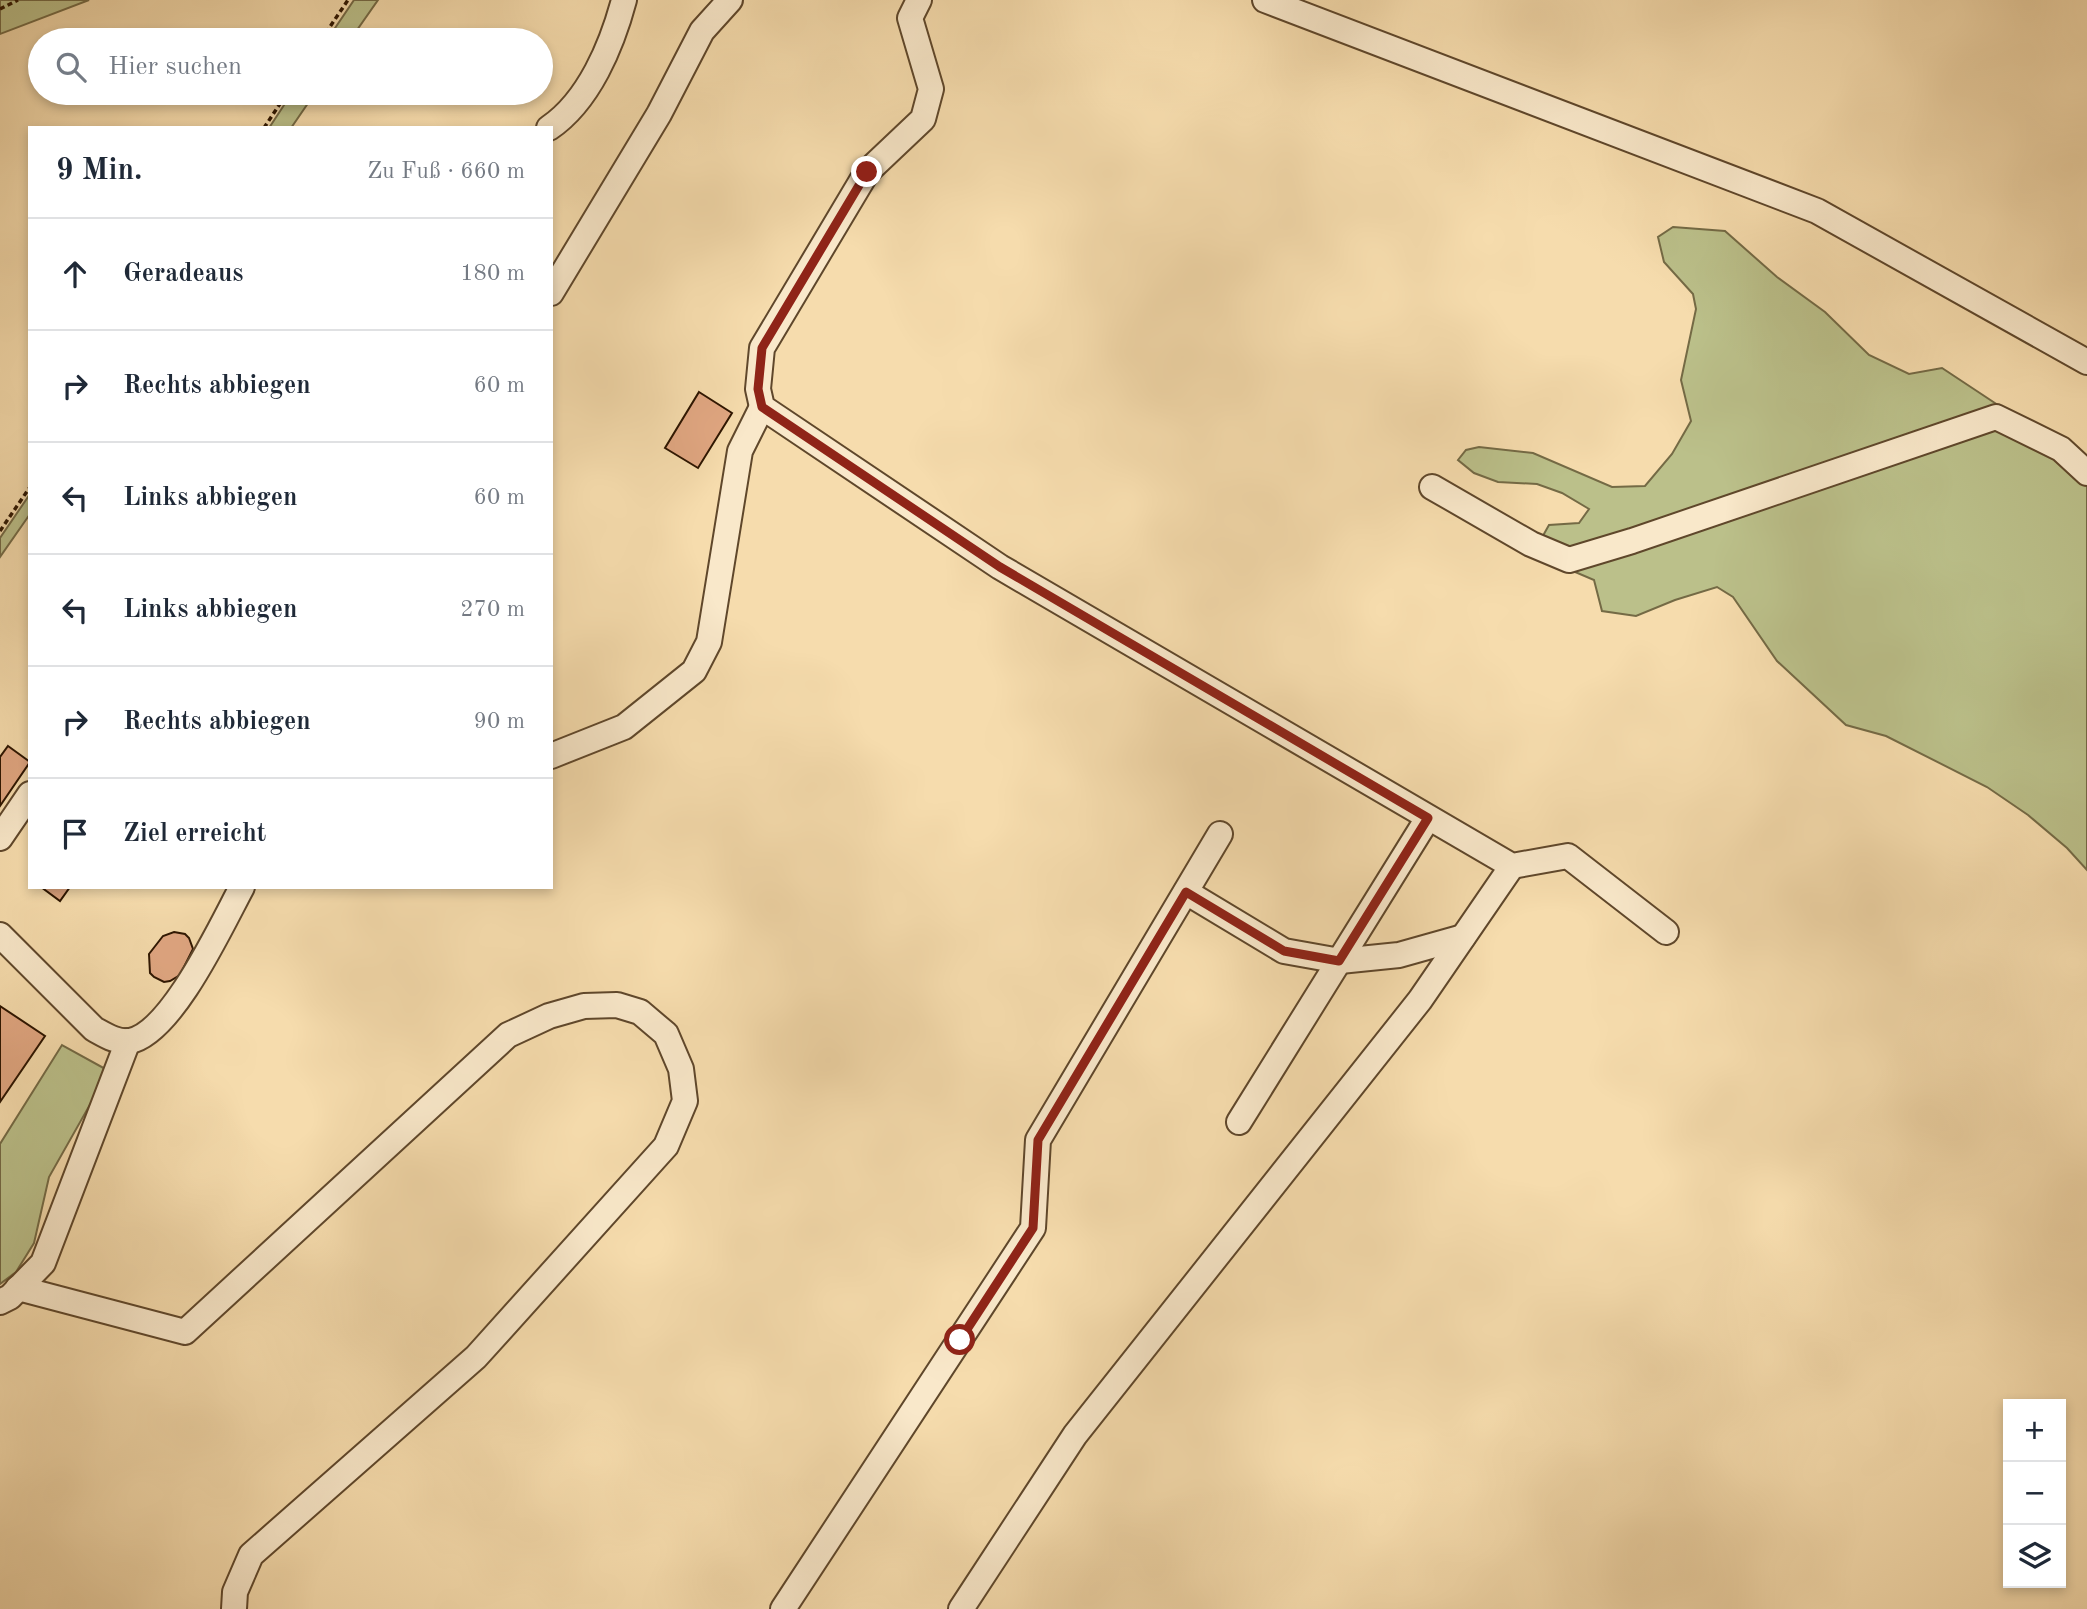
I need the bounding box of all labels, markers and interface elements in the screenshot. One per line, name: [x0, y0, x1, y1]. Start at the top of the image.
search box: [28, 28, 553, 105]
icon: search: [52, 48, 90, 86]
text: Hier suchen: [108, 54, 242, 80]
text: 9 Min.: [56, 156, 142, 186]
route end: [851, 156, 882, 187]
text: Zu Fuß · 660 m: [367, 160, 525, 183]
icon: ahead: [56, 255, 94, 293]
text: Geradeaus: [123, 261, 243, 287]
text: 180 m: [460, 262, 525, 285]
icon: right: [56, 367, 94, 405]
text: Rechts abbiegen: [123, 373, 311, 399]
text: 60 m: [474, 374, 525, 397]
icon: left: [56, 479, 94, 517]
text: Links abbiegen: [123, 485, 297, 511]
text: 60 m: [474, 486, 525, 509]
icon: left: [56, 591, 94, 629]
text: Links abbiegen: [123, 597, 297, 623]
text: 270 m: [460, 598, 525, 621]
icon: right: [56, 703, 94, 741]
text: Rechts abbiegen: [123, 709, 311, 735]
text: 90 m: [474, 710, 525, 733]
icon: arrive: [56, 815, 94, 853]
text: Ziel erreicht: [123, 821, 266, 847]
route start: [944, 1324, 975, 1355]
map controls: [2003, 1399, 2066, 1588]
button: +: [2003, 1399, 2066, 1462]
button: −: [2003, 1462, 2066, 1525]
button: layers: [2003, 1525, 2066, 1588]

